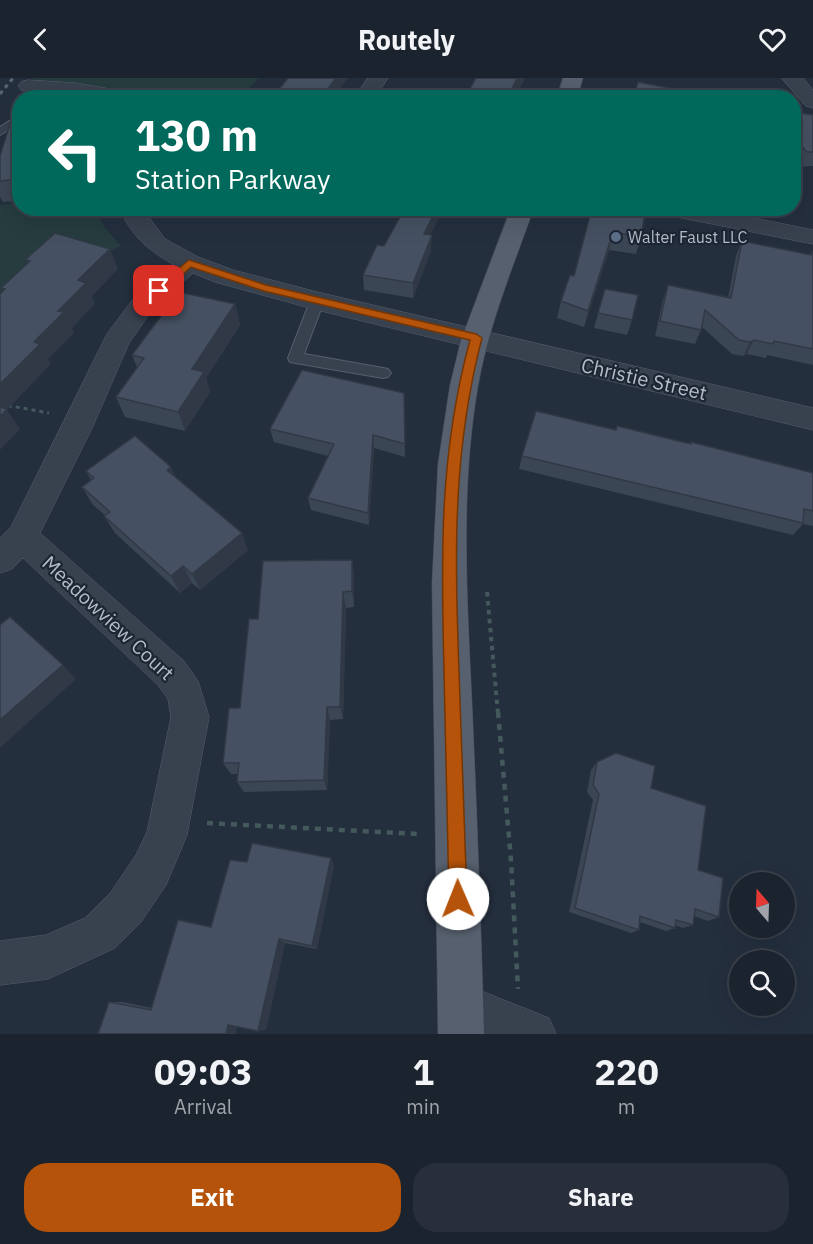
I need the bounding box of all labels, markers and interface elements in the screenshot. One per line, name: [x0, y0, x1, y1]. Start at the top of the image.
text: Routely: [358, 22, 455, 57]
icon: back: [24, 23, 57, 56]
icon: heart: [756, 23, 789, 56]
text: 130 m: [135, 108, 258, 163]
icon: left: [36, 114, 114, 192]
text: Station Parkway: [135, 161, 331, 196]
place label: Walter Faust LLC: [628, 227, 747, 247]
marker: Walter Faust LLC: [609, 230, 623, 244]
pin: [133, 265, 184, 316]
icon: arrive: [142, 274, 175, 307]
street label: Christie Street: [579, 351, 710, 406]
street label: Meadowview Court: [37, 549, 180, 686]
position arrow: [426, 867, 490, 931]
north arrow: [729, 872, 795, 938]
map controls: [729, 872, 795, 1016]
button: search: [729, 950, 795, 1016]
text: 09:03: [154, 1048, 252, 1095]
text: 1: [412, 1048, 434, 1095]
text: 220: [594, 1048, 659, 1095]
text: Arrival: [174, 1093, 232, 1120]
text: min: [406, 1093, 440, 1120]
text: m: [618, 1093, 635, 1120]
button: Exit: [24, 1163, 401, 1232]
button: Share: [413, 1163, 789, 1232]

